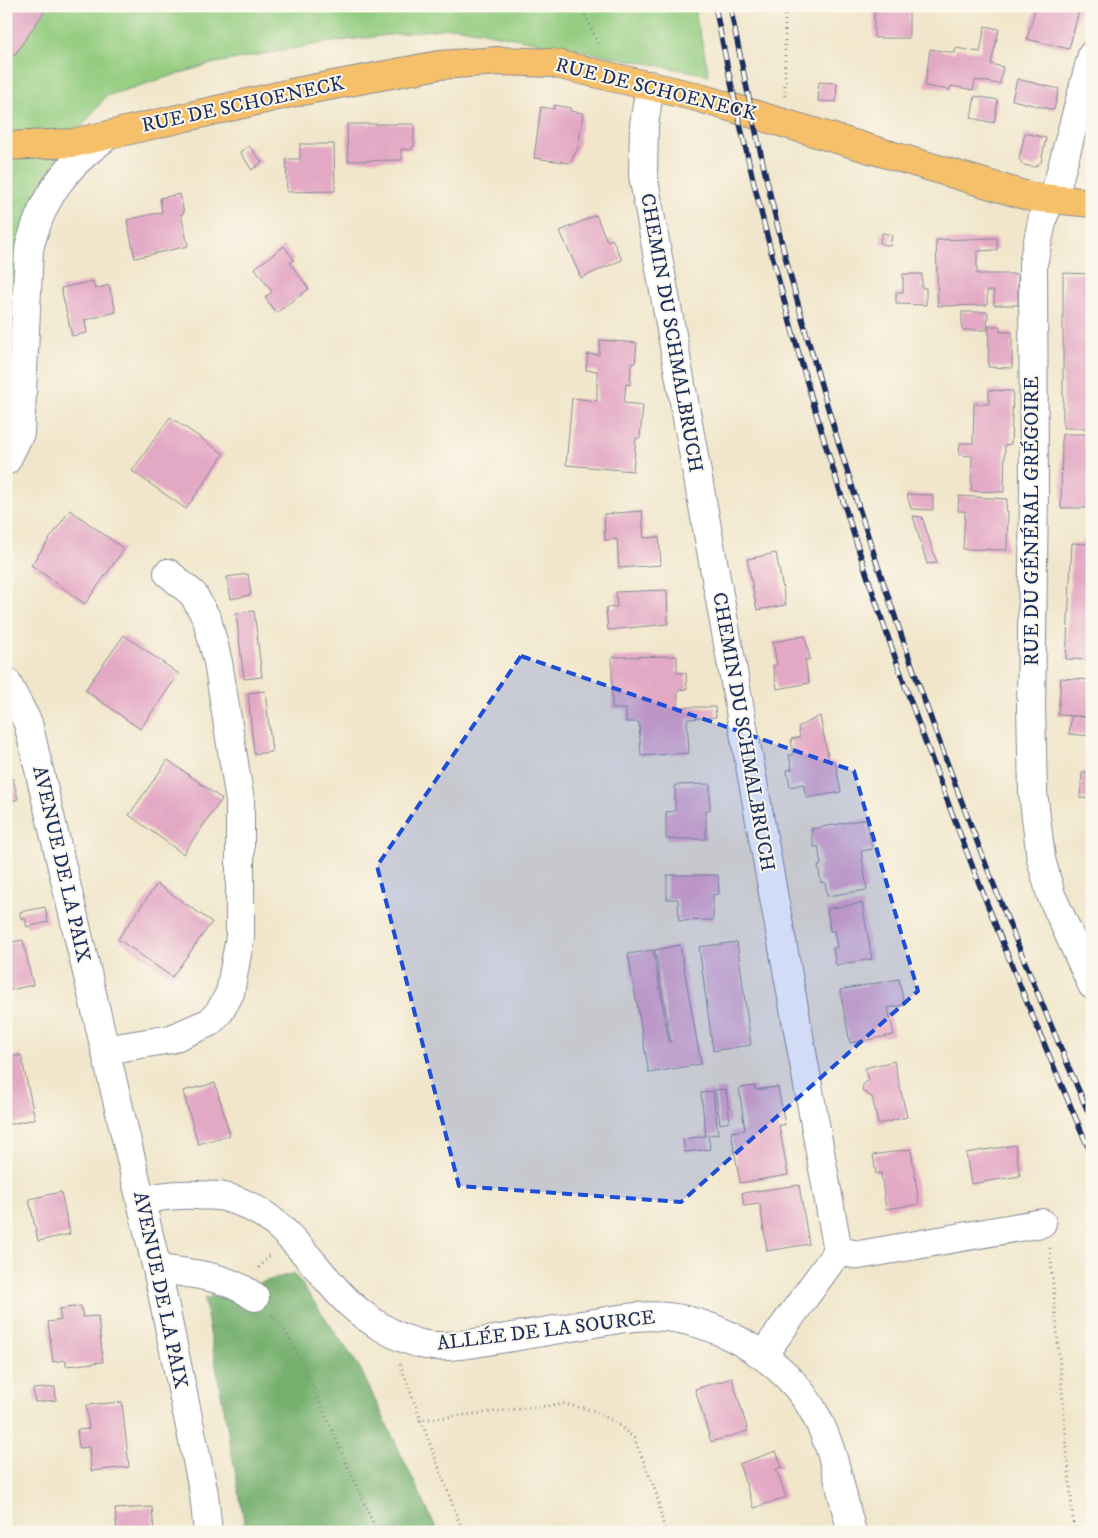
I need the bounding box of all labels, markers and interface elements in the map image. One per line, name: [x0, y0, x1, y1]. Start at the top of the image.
street label: RUE DE SCHOENECK: [553, 53, 759, 127]
street label: RUE DE SCHOENECK: [139, 71, 347, 139]
street label: CHEMIN DU SCHMALBRUCH: [634, 191, 708, 475]
street label: RUE DU GÉNÉRAL GRÉGOIRE: [1020, 376, 1045, 666]
street label: CHEMIN DU SCHMALBRUCH: [706, 590, 780, 874]
street label: AVENUE DE LA PAIX: [26, 763, 96, 965]
street label: AVENUE DE LA PAIX: [127, 1189, 193, 1391]
street label: ALLÉE DE LA SOURCE: [435, 1305, 657, 1357]

